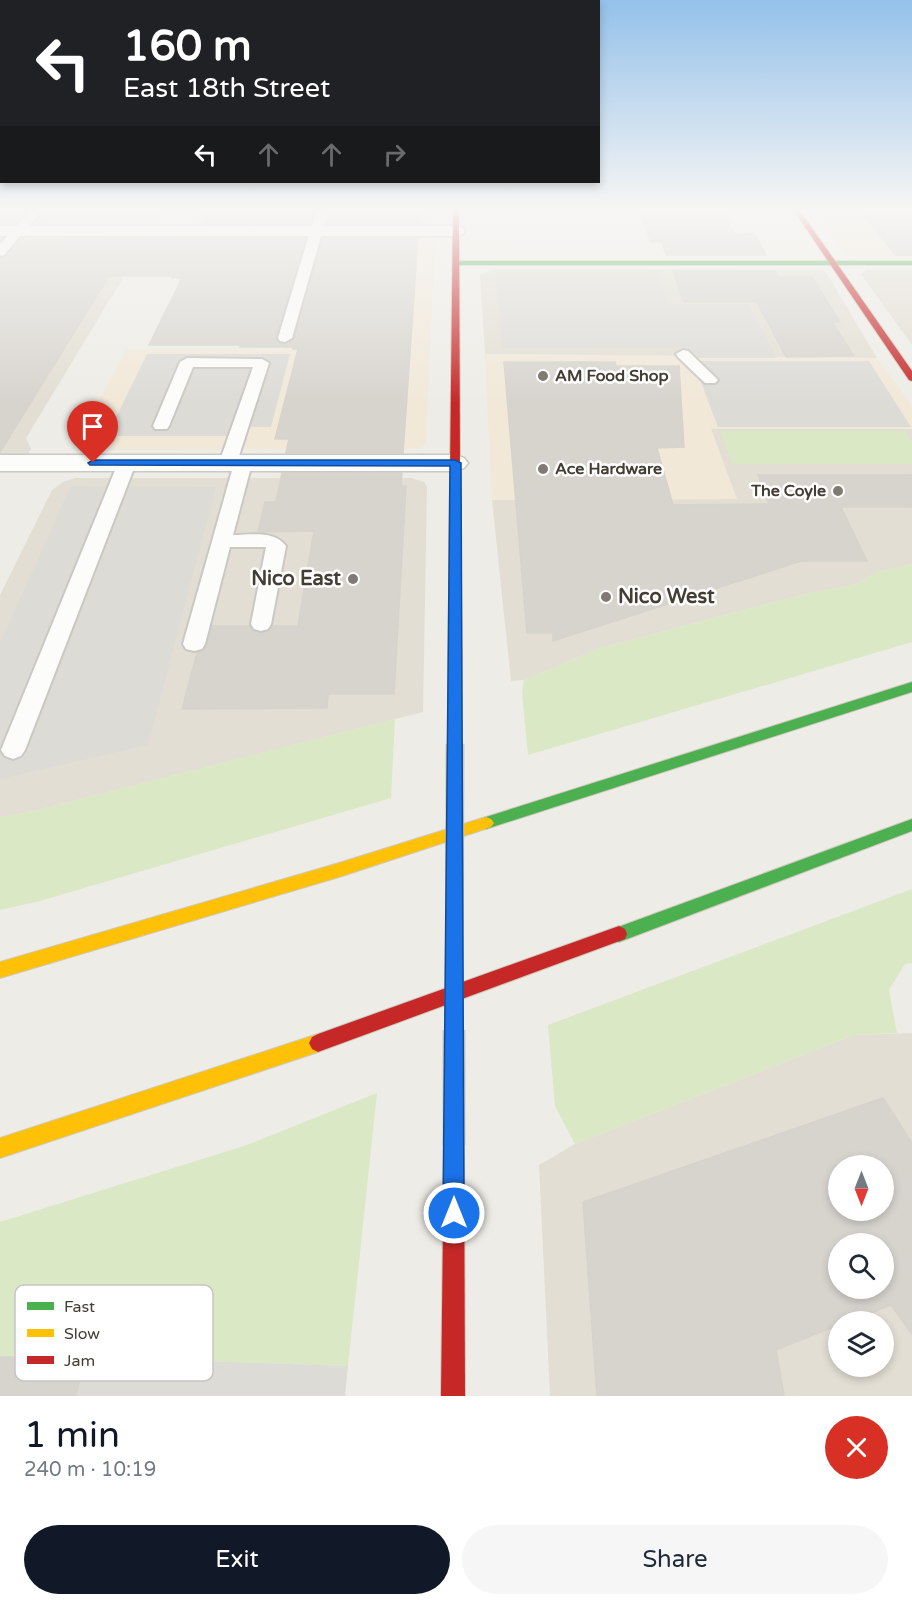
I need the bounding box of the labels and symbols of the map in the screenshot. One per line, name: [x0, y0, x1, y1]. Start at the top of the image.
place label: AM Food Shop: [555, 366, 669, 386]
marker: AM Food Shop: [536, 369, 550, 383]
pin: [67, 401, 118, 463]
place label: Ace Hardware: [555, 459, 662, 479]
marker: Ace Hardware: [536, 462, 550, 476]
place label: The Coyle: [750, 481, 826, 501]
marker: The Coyle: [831, 484, 845, 498]
place label: Nico East: [251, 567, 341, 591]
marker: Nico East: [346, 572, 360, 586]
place label: Nico West: [618, 585, 715, 609]
marker: Nico West: [599, 590, 613, 604]
north arrow: [828, 1155, 894, 1221]
position arrow: [422, 1181, 486, 1245]
legend: [15, 1285, 213, 1381]
text: Fast: [64, 1297, 95, 1317]
text: Slow: [64, 1324, 100, 1344]
text: Jam: [64, 1351, 95, 1371]

